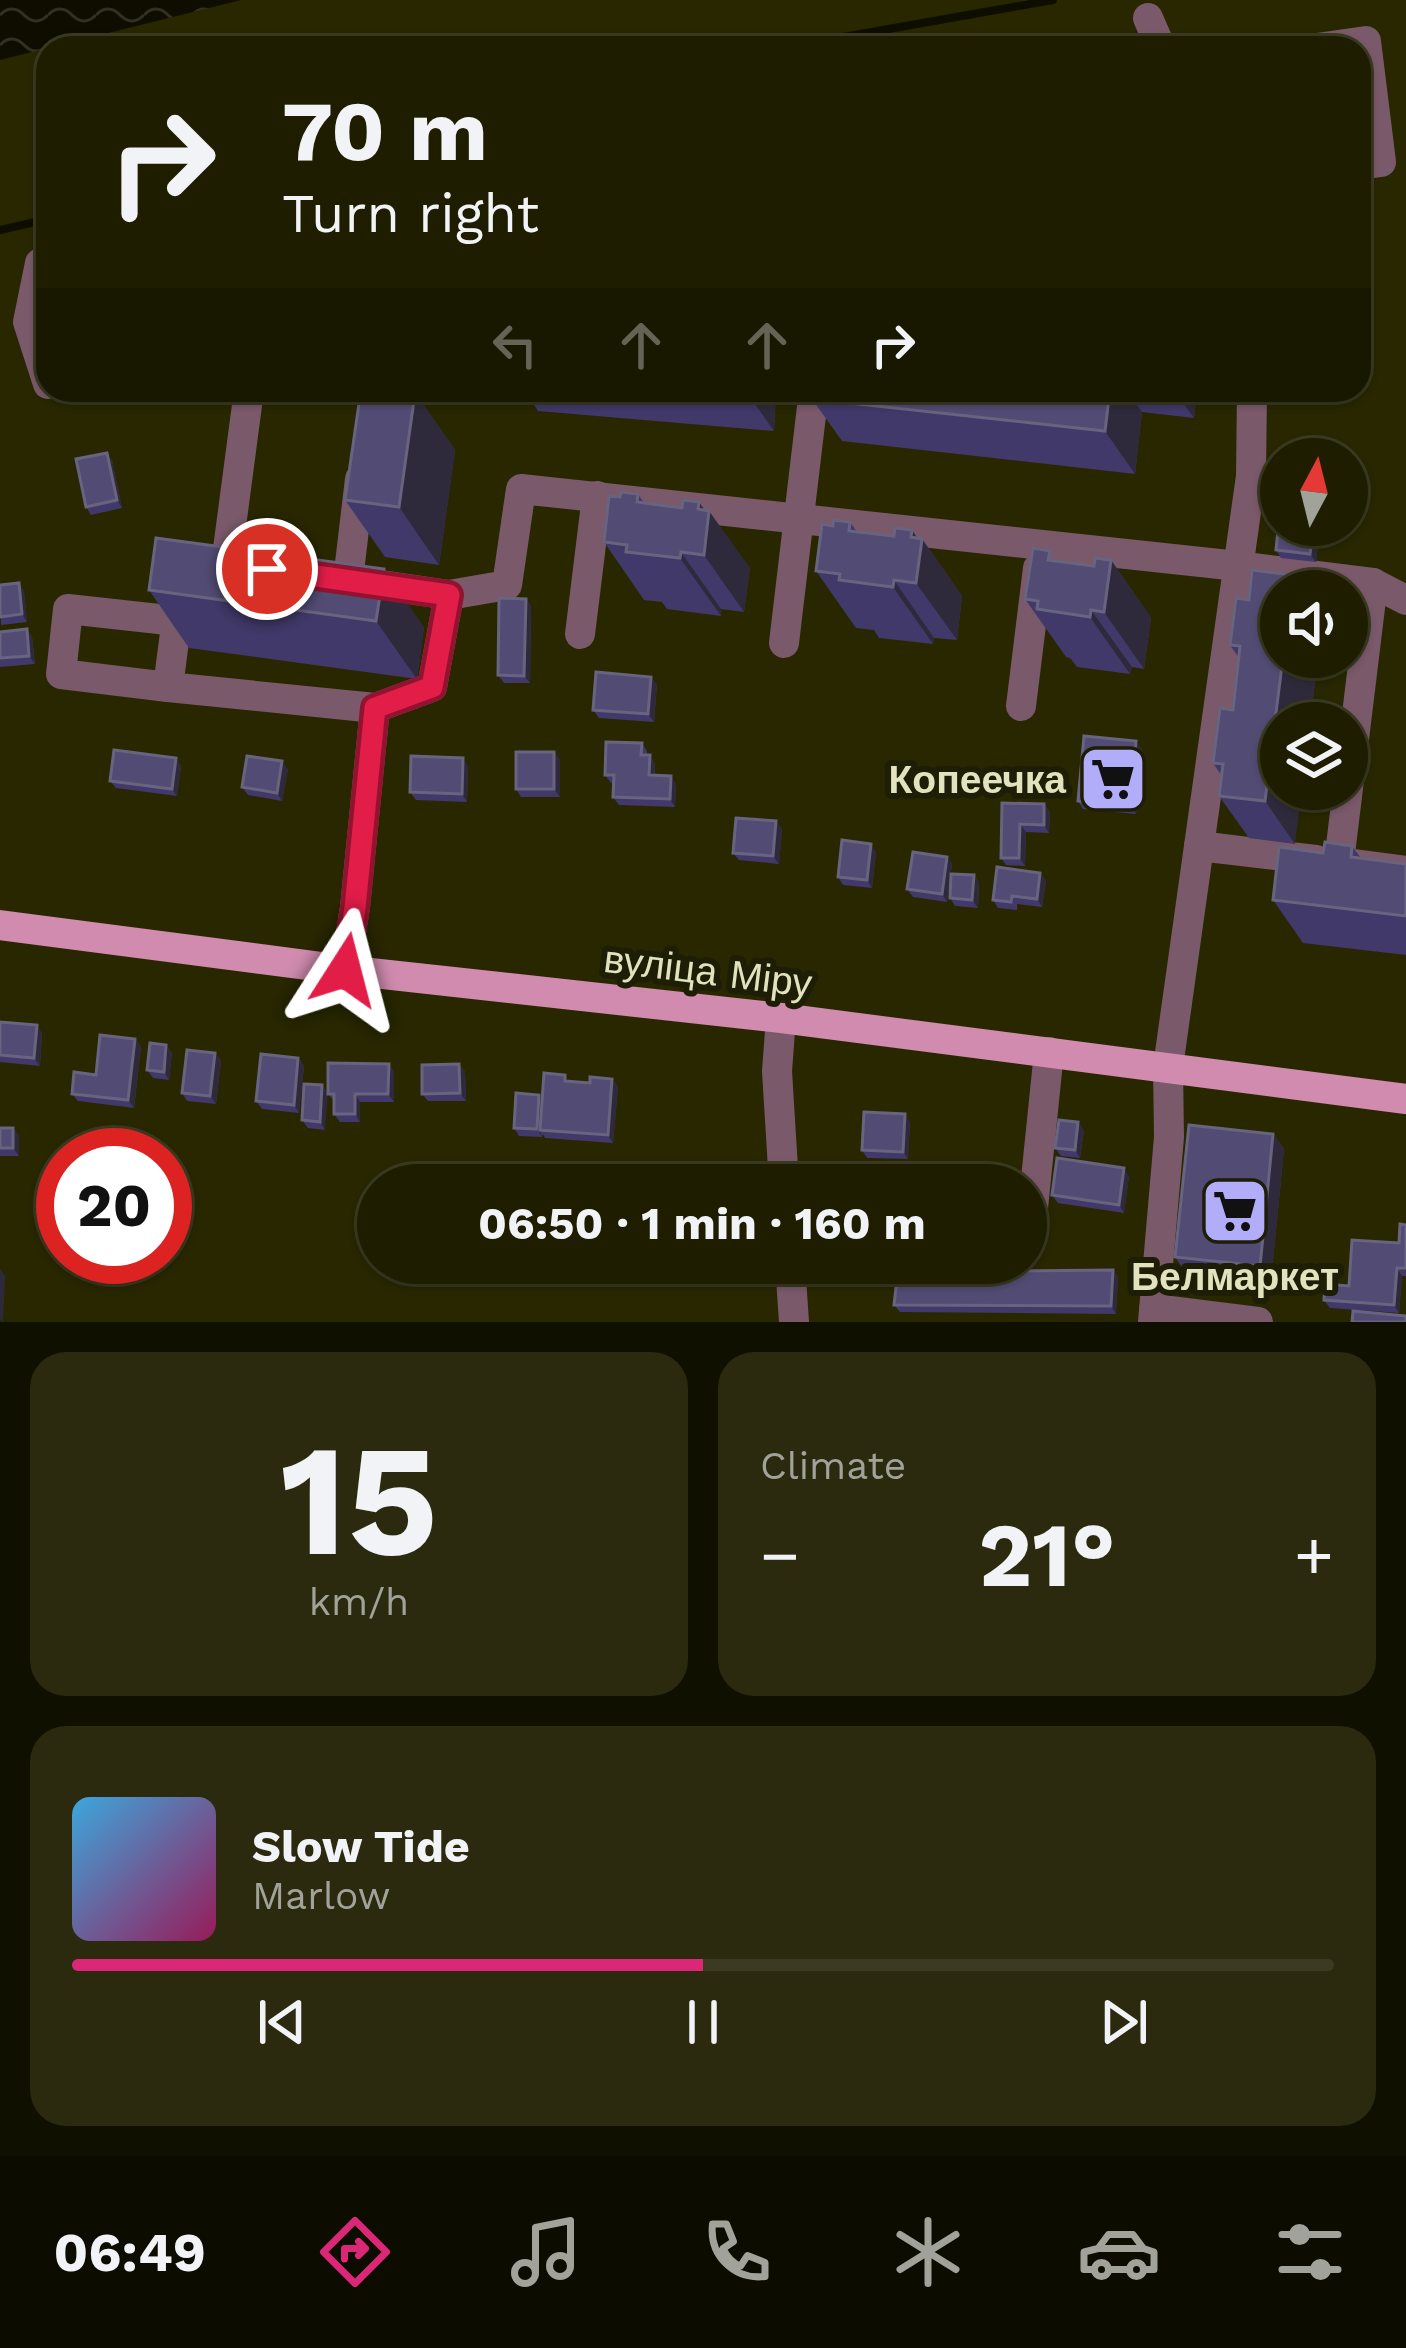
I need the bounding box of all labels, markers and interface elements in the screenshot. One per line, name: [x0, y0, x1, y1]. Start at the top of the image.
text: 70 m: [282, 82, 488, 180]
icon: right: [84, 84, 240, 240]
text: Turn right: [282, 182, 539, 245]
icon: left: [482, 312, 548, 378]
icon: ahead: [608, 312, 674, 378]
icon: ahead: [734, 312, 800, 378]
icon: right: [860, 312, 926, 378]
north arrow: [1260, 438, 1368, 546]
map controls: [1260, 438, 1368, 810]
pin: [216, 518, 318, 620]
icon: arrive: [234, 536, 300, 602]
button: sound: [1260, 570, 1368, 678]
button: layers: [1260, 702, 1368, 810]
supermarket icon: Копеечка: [1078, 744, 1148, 814]
place label: Копеечка: [889, 757, 1066, 802]
position arrow: [282, 907, 408, 1033]
street label: вуліца Міру: [601, 936, 815, 1006]
speed limit sign: 20: [36, 1128, 192, 1284]
supermarket icon: Белмаркет: [1200, 1176, 1270, 1246]
text: 06:50 · 1 min · 160 m: [478, 1197, 926, 1250]
place label: Белмаркет: [1131, 1254, 1339, 1299]
text: 15: [280, 1409, 438, 1592]
text: Climate: [760, 1443, 906, 1488]
text: 21°: [979, 1502, 1115, 1608]
text: −: [760, 1517, 800, 1594]
text: +: [1294, 1517, 1334, 1594]
text: km/h: [309, 1579, 409, 1624]
text: Slow Tide: [252, 1820, 470, 1873]
text: Marlow: [252, 1873, 390, 1918]
icon: previous: [249, 1989, 315, 2055]
icon: pause: [670, 1989, 736, 2055]
icon: next: [1091, 1989, 1157, 2055]
icon: directions: [313, 2210, 397, 2294]
icon: music: [504, 2210, 588, 2294]
icon: phone: [695, 2210, 779, 2294]
icon: climate: [886, 2210, 970, 2294]
icon: car: [1077, 2210, 1161, 2294]
icon: filters: [1268, 2210, 1352, 2294]
text: 06:49: [54, 2221, 206, 2284]

